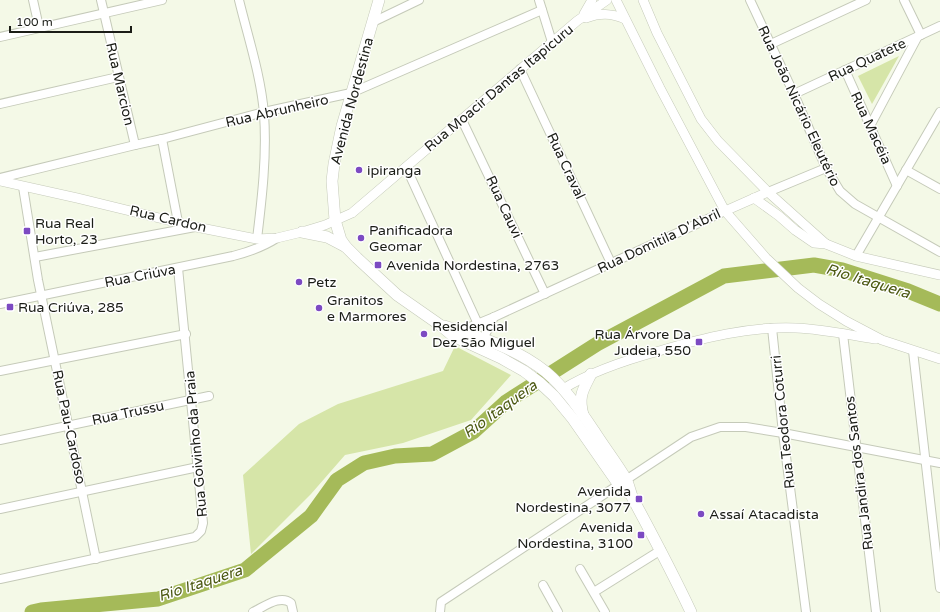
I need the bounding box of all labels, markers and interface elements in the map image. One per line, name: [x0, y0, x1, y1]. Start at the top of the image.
scale bar: [10, 8, 131, 34]
text: 100 m: [16, 15, 53, 29]
street label: Rua Moacir Dantas Itapicuru: [421, 21, 577, 155]
street label: Rua João Nicário Eleutério: [754, 23, 844, 189]
street label: Rua Quatete: [825, 35, 909, 85]
street label: Avenida Nordestina: [327, 36, 377, 166]
street label: Rua Marcion: [102, 41, 138, 127]
street label: Rua Macéia: [847, 89, 895, 167]
street label: Rua Abrunheiro: [224, 91, 330, 131]
street label: Rua Craval: [543, 130, 589, 202]
place label: ipiranga: [367, 162, 421, 179]
marker: ipiranga: [354, 165, 364, 175]
street label: Rua Cauvi: [482, 173, 526, 241]
street label: Rua Cardon: [128, 202, 208, 236]
street label: Rua Domitila D'Abril: [595, 205, 723, 277]
place label: Rua Real Horto, 23: [35, 215, 98, 248]
place label: Panificadora Geomar: [369, 222, 453, 255]
marker: Rua Real Horto, 23: [22, 226, 32, 236]
marker: Panificadora Geomar: [356, 233, 366, 243]
place label: Avenida Nordestina, 2763: [386, 257, 559, 274]
marker: Avenida Nordestina, 2763: [373, 260, 383, 270]
water label: Rio Itaquera: [824, 260, 913, 302]
street label: Rua Criúva: [103, 261, 177, 291]
place label: Petz: [307, 274, 336, 291]
marker: Petz: [294, 277, 304, 287]
place label: Granitos e Marmores: [327, 292, 407, 325]
place label: Rua Criúva, 285: [18, 299, 124, 316]
marker: Rua Criúva, 285: [5, 302, 15, 312]
marker: Granitos e Marmores: [314, 303, 324, 313]
place label: Residencial Dez São Miguel: [432, 318, 535, 351]
place label: Rua Árvore Da Judeia, 550: [594, 326, 691, 359]
marker: Residencial Dez São Miguel: [419, 329, 429, 339]
marker: Rua Árvore Da Judeia, 550: [694, 337, 704, 347]
street label: Rua Teodora Coturri: [768, 354, 798, 490]
street label: Rua Pau-Cardoso: [49, 368, 89, 486]
street label: Rua Goivinho da Praia: [181, 370, 211, 518]
water label: Rio Itaquera: [460, 376, 541, 442]
street label: Rua Jandira dos Santos: [841, 395, 877, 551]
street label: Rua Trussu: [90, 397, 166, 429]
place label: Avenida Nordestina, 3077: [515, 483, 631, 516]
marker: Avenida Nordestina, 3077: [634, 494, 644, 504]
place label: Assaí Atacadista: [709, 506, 819, 523]
marker: Assaí Atacadista: [696, 509, 706, 519]
place label: Avenida Nordestina, 3100: [517, 519, 633, 552]
marker: Avenida Nordestina, 3100: [636, 530, 646, 540]
water label: Rio Itaquera: [156, 561, 245, 605]

